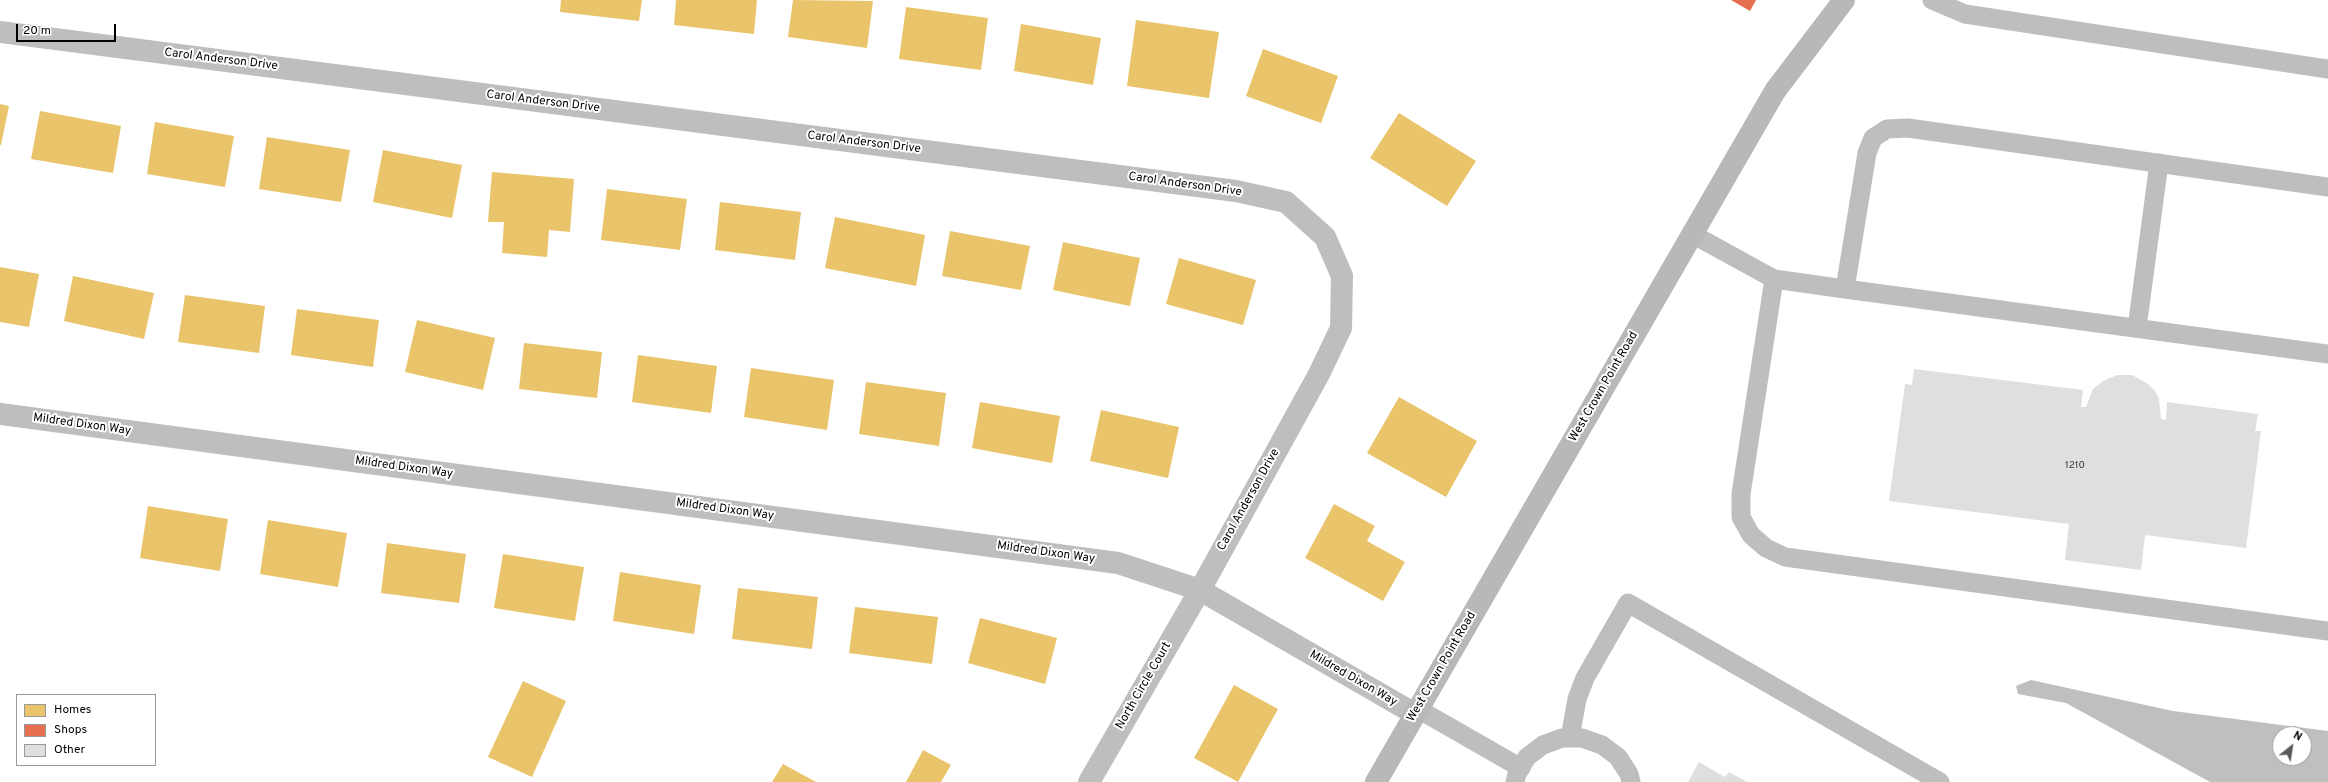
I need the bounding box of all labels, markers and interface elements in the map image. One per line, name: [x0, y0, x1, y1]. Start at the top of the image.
scale bar: [18, 16, 118, 42]
text: 20 m: [23, 23, 51, 39]
street label: Carol Anderson Drive: [163, 46, 279, 74]
street label: Carol Anderson Drive: [485, 88, 601, 116]
street label: Carol Anderson Drive: [806, 129, 922, 157]
street label: Carol Anderson Drive: [1127, 170, 1243, 200]
street label: West Crown Point Road: [1567, 329, 1641, 445]
street label: Mildred Dixon Way: [32, 411, 132, 439]
street label: Carol Anderson Drive: [1215, 446, 1283, 554]
street label: Mildred Dixon Way: [354, 454, 454, 482]
house number: 1210: [2065, 460, 2085, 472]
street label: Mildred Dixon Way: [675, 496, 775, 524]
street label: Mildred Dixon Way: [996, 539, 1096, 567]
street label: West Crown Point Road: [1405, 609, 1479, 725]
street label: North Circle Court: [1113, 640, 1175, 732]
street label: Mildred Dixon Way: [1307, 648, 1399, 710]
legend: [16, 694, 156, 766]
text: Homes: [54, 702, 91, 718]
text: Shops: [54, 722, 87, 738]
north arrow: [2272, 726, 2312, 766]
text: N: [2291, 728, 2304, 745]
text: Other: [54, 742, 85, 758]

